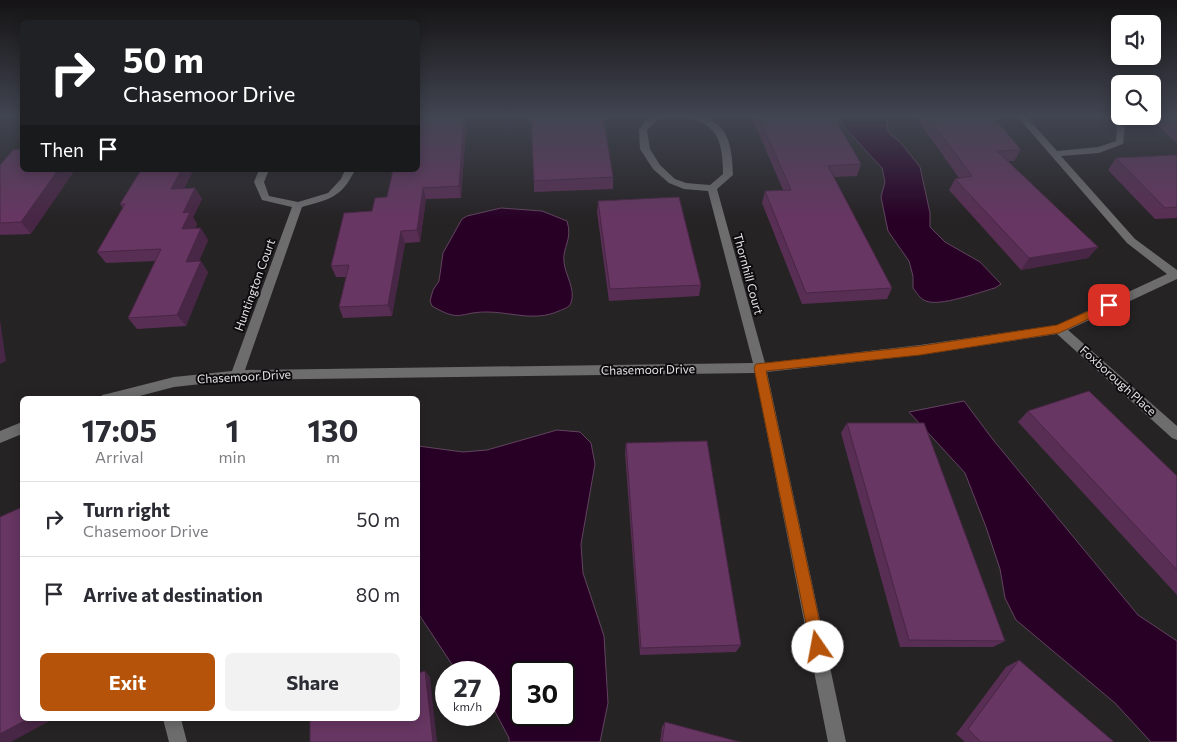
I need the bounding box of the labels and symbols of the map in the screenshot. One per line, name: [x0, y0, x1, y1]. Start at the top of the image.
street label: Thornhill Court: [731, 232, 767, 316]
street label: Huntington Court: [231, 237, 277, 333]
pin: [1088, 284, 1130, 326]
street label: Foxborough Place: [1078, 342, 1160, 418]
street label: Chasemoor Drive: [601, 361, 695, 377]
street label: Chasemoor Drive: [197, 367, 291, 385]
position arrow: [791, 620, 843, 672]
speed limit sign: 30: [510, 661, 575, 726]

